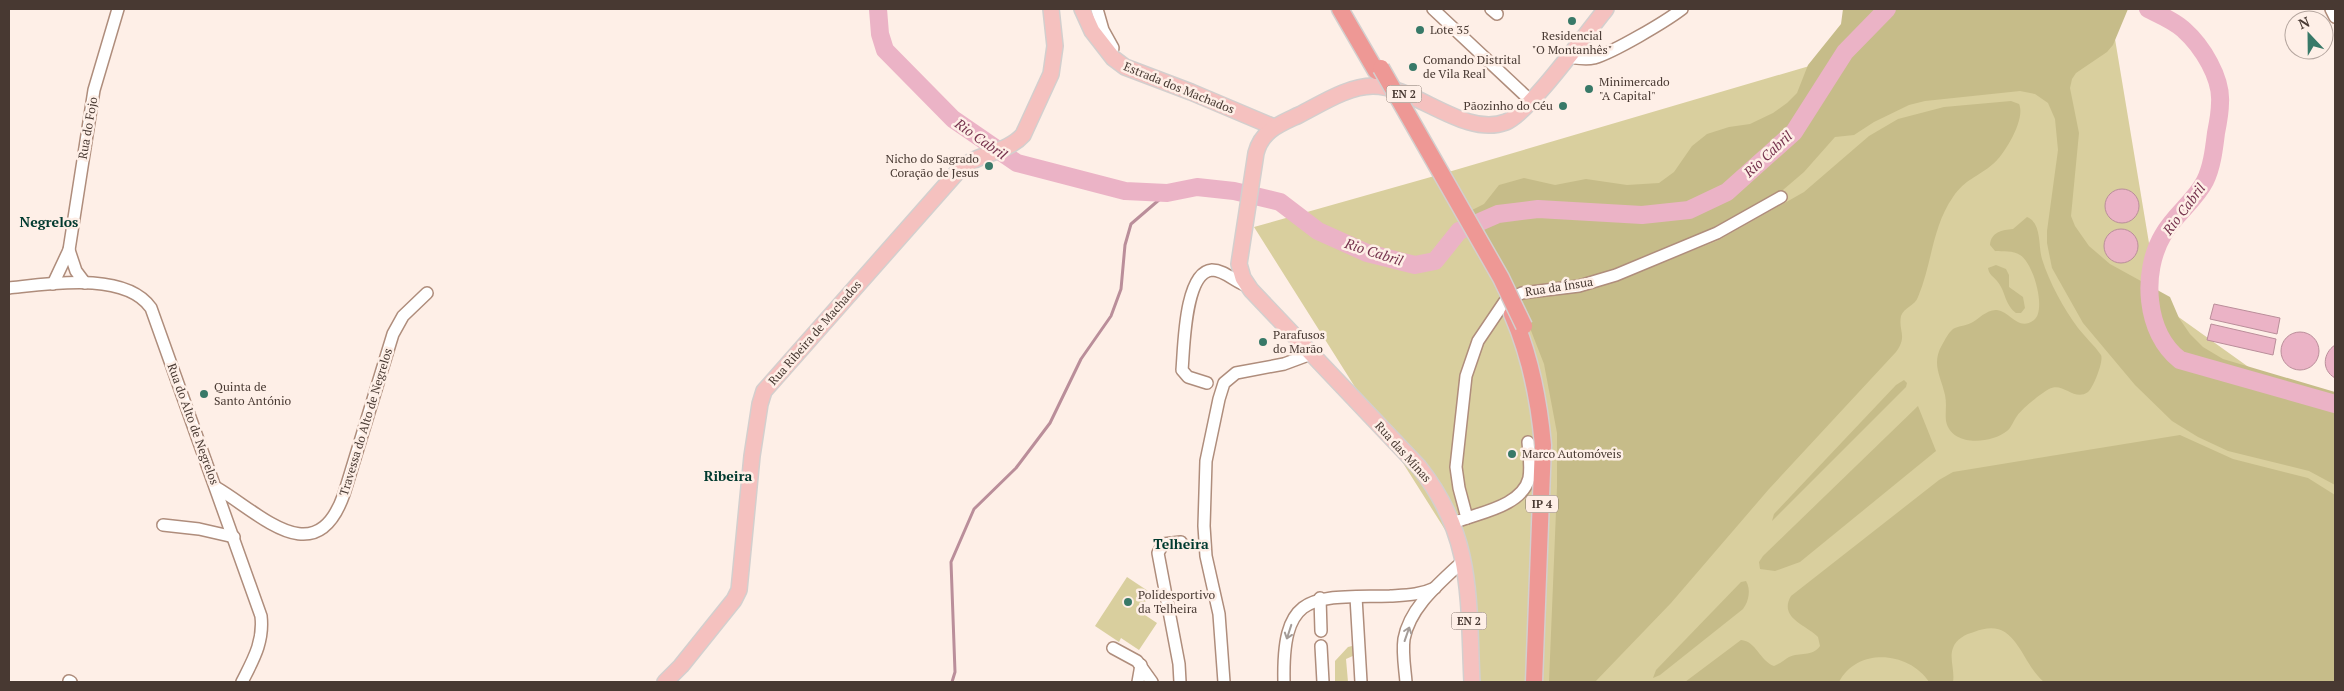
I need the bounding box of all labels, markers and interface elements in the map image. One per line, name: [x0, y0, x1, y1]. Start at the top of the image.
north arrow: [2284, 10, 2334, 60]
text: N: [2295, 12, 2313, 33]
marker: Residencial "O Montanhês": [1566, 15, 1578, 27]
place label: Lote 35: [1430, 22, 1469, 37]
marker: Lote 35: [1414, 24, 1426, 36]
place label: Residencial "O Montanhês": [1532, 28, 1612, 57]
place label: Comando Distrital de Vila Real: [1423, 52, 1521, 81]
street label: Estrada dos Machados: [1122, 58, 1237, 117]
marker: Comando Distrital de Vila Real: [1407, 61, 1419, 73]
place label: Minimercado "A Capital": [1599, 74, 1670, 103]
marker: Minimercado "A Capital": [1583, 83, 1595, 95]
road number: EN 2: [1386, 86, 1422, 102]
street label: Rua do Fojo: [75, 95, 100, 160]
place label: Pãozinho do Céu: [1464, 98, 1553, 113]
marker: Pãozinho do Céu: [1557, 100, 1569, 112]
water label: Rio Cabril: [951, 113, 1011, 164]
water label: Rio Cabril: [1739, 126, 1796, 182]
place label: Nicho do Sagrado Coração de Jesus: [885, 151, 979, 180]
marker: Nicho do Sagrado Coração de Jesus: [983, 160, 995, 172]
water label: Rio Cabril: [2157, 179, 2209, 239]
district label: Negrelos: [20, 212, 78, 231]
water label: Rio Cabril: [1342, 233, 1406, 270]
street label: Rua da Ínsua: [1524, 274, 1594, 299]
street label: Rua Ribeira de Machados: [765, 277, 864, 388]
place label: Parafusos do Marão: [1273, 327, 1325, 356]
marker: Parafusos do Marão: [1257, 336, 1269, 348]
street label: Travessa do Alto de Negrelos: [336, 346, 395, 498]
street label: Rua do Alto de Negrelos: [165, 361, 222, 487]
place label: Quinta de Santo António: [214, 379, 292, 408]
marker: Quinta de Santo António: [198, 388, 210, 400]
street label: Rua das Minas: [1372, 418, 1435, 485]
place label: Marco Automóveis: [1522, 446, 1621, 461]
marker: Marco Automóveis: [1506, 448, 1518, 460]
district label: Ribeira: [704, 466, 753, 485]
road number: IP 4: [1526, 496, 1558, 512]
district label: Telheira: [1153, 534, 1209, 553]
place label: Polidesportivo da Telheira: [1138, 587, 1216, 616]
marker: Polidesportivo da Telheira: [1122, 596, 1134, 608]
road number: EN 2: [1452, 612, 1486, 630]
one-way arrow: [1284, 624, 1294, 640]
one-way arrow: [1402, 626, 1412, 642]

